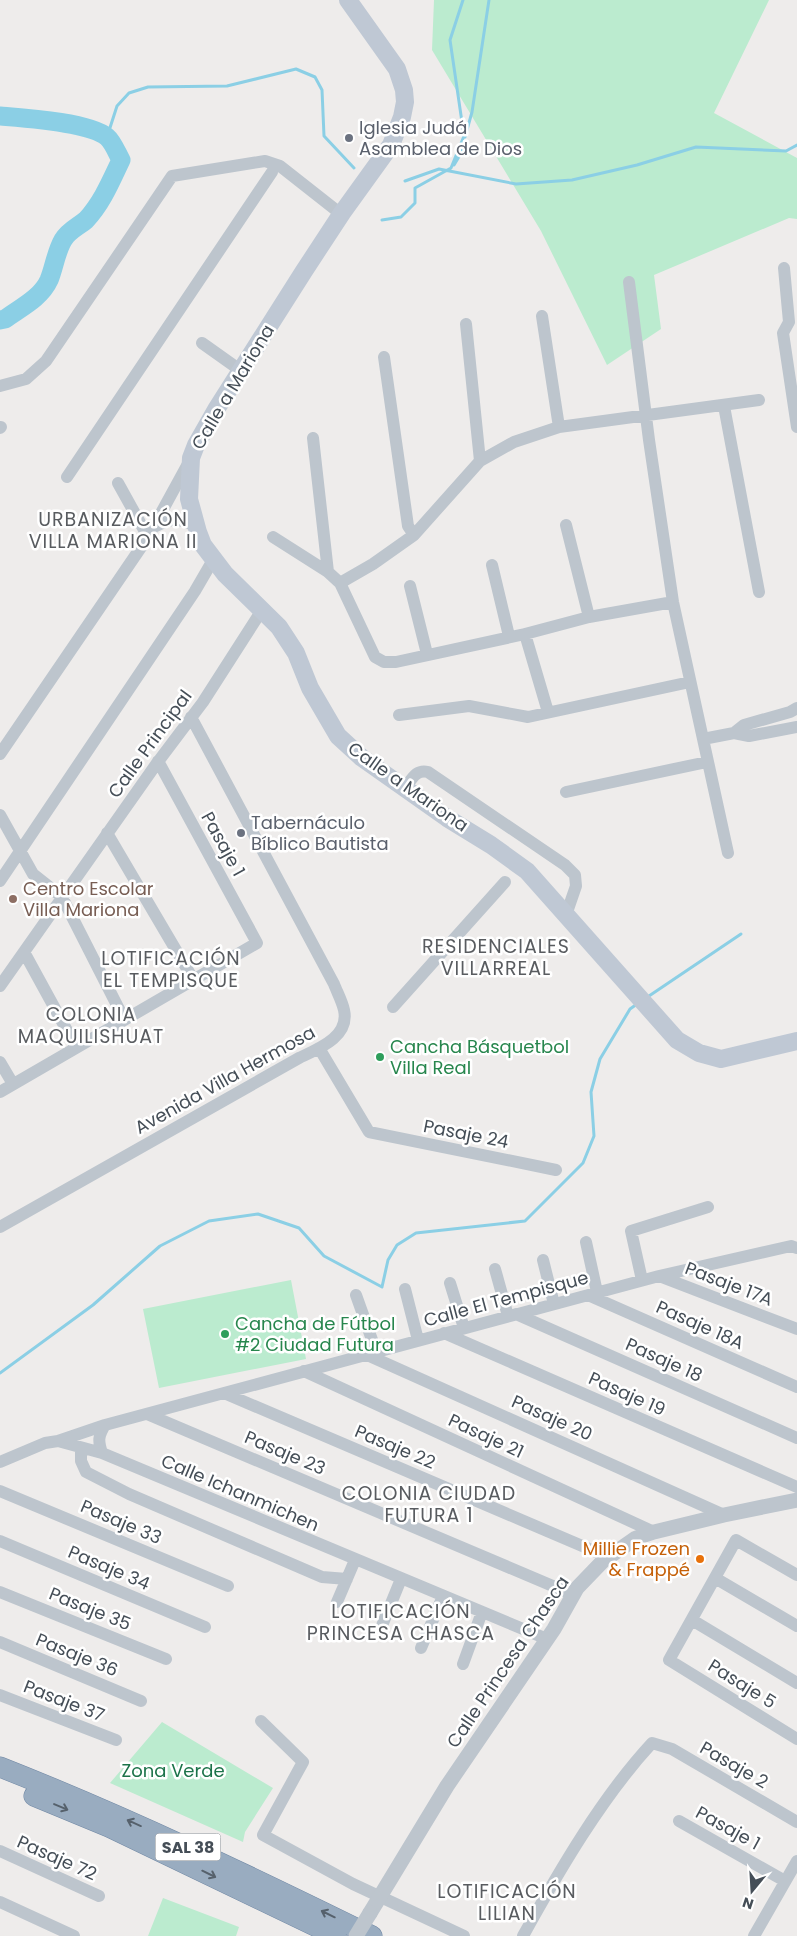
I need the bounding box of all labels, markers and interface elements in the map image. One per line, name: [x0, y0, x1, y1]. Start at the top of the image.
place label: Iglesia Judá Asamblea de Dios: [359, 115, 522, 161]
marker: Iglesia Judá Asamblea de Dios: [343, 132, 355, 144]
street label: Calle a Mariona: [185, 319, 280, 454]
district label: URBANIZACIÓN VILLA MARIONA II: [29, 506, 197, 555]
street label: Calle Principal: [102, 685, 197, 803]
street label: Calle a Mariona: [343, 736, 474, 838]
street label: Pasaje 1: [195, 807, 251, 881]
place label: Tabernáculo Bíblico Bautista: [251, 810, 389, 856]
marker: Tabernáculo Bíblico Bautista: [235, 827, 247, 839]
place label: Centro Escolar Villa Mariona: [23, 876, 154, 922]
marker: Centro Escolar Villa Mariona: [7, 893, 19, 905]
district label: RESIDENCIALES VILLARREAL: [422, 933, 570, 982]
district label: LOTIFICACIÓN EL TEMPISQUE: [101, 945, 241, 994]
district label: COLONIA MAQUILISHUAT: [18, 1001, 164, 1050]
street label: Avenida Villa Hermosa: [130, 1019, 320, 1140]
place label: Cancha Básquetbol Villa Real: [390, 1034, 569, 1080]
marker: Cancha Básquetbol Villa Real: [374, 1051, 386, 1063]
street label: Pasaje 24: [421, 1113, 511, 1154]
street label: Pasaje 17A: [682, 1255, 777, 1312]
street label: Calle El Tempisque: [421, 1264, 591, 1333]
street label: Pasaje 18A: [652, 1294, 748, 1355]
place label: Cancha de Fútbol #2 Ciudad Futura: [235, 1311, 395, 1357]
marker: Cancha de Fútbol #2 Ciudad Futura: [219, 1328, 231, 1340]
street label: Pasaje 18: [622, 1332, 707, 1388]
street label: Pasaje 19: [585, 1366, 670, 1422]
street label: Pasaje 20: [508, 1389, 597, 1447]
street label: Pasaje 21: [444, 1407, 528, 1464]
street label: Pasaje 22: [351, 1418, 439, 1475]
street label: Pasaje 23: [241, 1424, 329, 1481]
street label: Calle Ichanmichen: [157, 1448, 323, 1537]
district label: COLONIA CIUDAD FUTURA 1: [342, 1480, 516, 1529]
street label: Pasaje 33: [77, 1493, 166, 1550]
place label: Millie Frozen & Frappé: [583, 1536, 690, 1582]
street label: Pasaje 34: [64, 1539, 154, 1596]
marker: Millie Frozen & Frappé: [694, 1553, 706, 1565]
street label: Calle Princesa Chasca: [441, 1571, 575, 1753]
street label: Pasaje 35: [45, 1581, 135, 1636]
district label: LOTIFICACIÓN PRINCESA CHASCA: [307, 1598, 495, 1647]
street label: Pasaje 36: [32, 1627, 122, 1682]
street label: Pasaje 5: [703, 1653, 781, 1714]
street label: Pasaje 37: [20, 1674, 109, 1727]
street label: Pasaje 2: [696, 1735, 773, 1794]
park label: Zona Verde: [121, 1758, 225, 1783]
street label: Pasaje 1: [691, 1800, 765, 1856]
one-way arrow: [53, 1803, 68, 1812]
one-way arrow: [127, 1817, 142, 1827]
street label: Pasaje 72: [13, 1829, 101, 1886]
road number: SAL 38: [156, 1834, 220, 1860]
north arrow: [727, 1866, 777, 1916]
one-way arrow: [201, 1870, 216, 1880]
district label: LOTIFICACIÓN LILIAN: [437, 1878, 577, 1927]
text: N: [740, 1892, 756, 1915]
one-way arrow: [321, 1909, 336, 1919]

